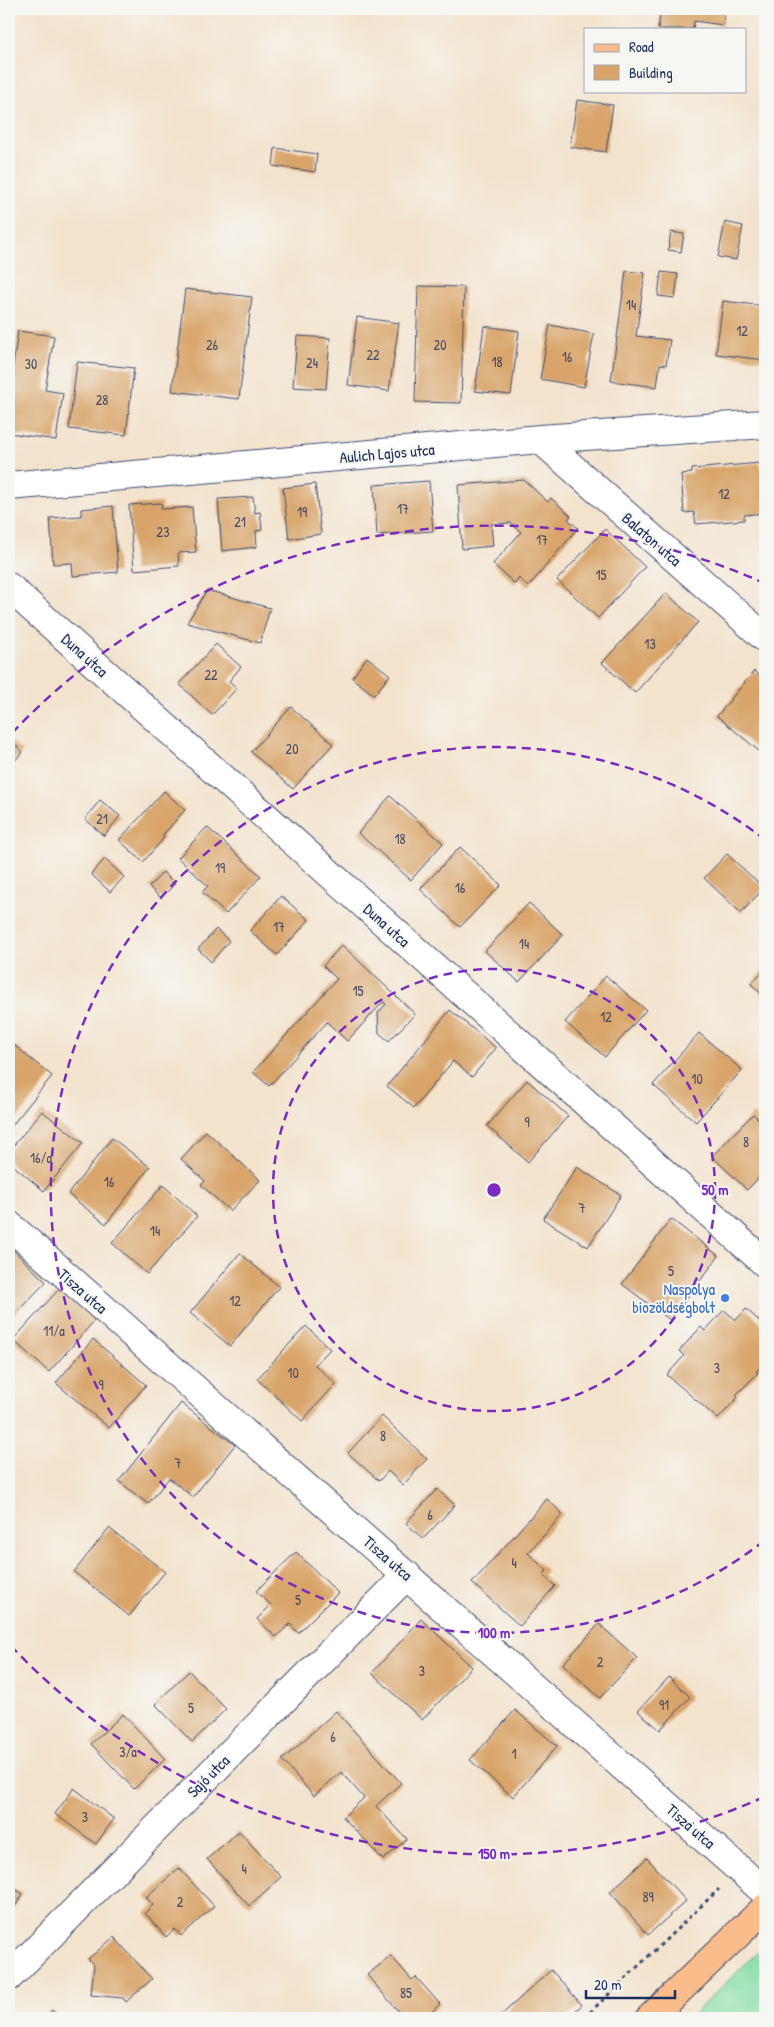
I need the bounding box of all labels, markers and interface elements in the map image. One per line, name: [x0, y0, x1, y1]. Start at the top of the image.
legend: [584, 28, 746, 92]
text: Road: [629, 36, 654, 57]
text: Building: [629, 62, 673, 83]
house number: 14: [626, 295, 636, 314]
house number: 12: [736, 321, 748, 340]
house number: 26: [206, 335, 218, 354]
house number: 20: [434, 335, 446, 354]
house number: 22: [366, 345, 380, 364]
house number: 16: [562, 347, 573, 366]
house number: 18: [491, 352, 503, 371]
house number: 24: [306, 353, 318, 372]
house number: 30: [25, 354, 37, 373]
house number: 28: [96, 390, 108, 409]
street label: Aulich Lajos utca: [339, 438, 435, 468]
house number: 12: [718, 484, 730, 503]
house number: 17: [397, 499, 409, 518]
house number: 19: [297, 502, 307, 521]
street label: Balaton utca: [618, 507, 686, 571]
house number: 21: [234, 512, 246, 531]
house number: 23: [157, 522, 169, 541]
house number: 17: [536, 530, 548, 549]
house number: 15: [595, 565, 607, 584]
street label: Duna utca: [57, 628, 113, 682]
house number: 13: [644, 634, 656, 653]
house number: 22: [204, 665, 218, 684]
house number: 20: [286, 739, 298, 758]
house number: 21: [96, 809, 108, 828]
house number: 18: [394, 829, 406, 848]
house number: 19: [215, 858, 225, 877]
house number: 16: [455, 878, 466, 897]
street label: Duna utca: [359, 898, 415, 952]
house number: 17: [273, 917, 285, 936]
house number: 14: [519, 934, 529, 953]
house number: 15: [352, 981, 364, 1000]
house number: 12: [600, 1007, 612, 1026]
house number: 10: [691, 1069, 703, 1088]
house number: 9: [524, 1112, 530, 1131]
house number: 8: [743, 1132, 749, 1151]
house number: 16/a: [30, 1148, 53, 1167]
house number: 16: [104, 1172, 115, 1191]
text: 50 m: [702, 1179, 728, 1200]
centre of rings: [485, 1181, 503, 1199]
house number: 7: [579, 1198, 586, 1217]
house number: 14: [150, 1221, 160, 1240]
house number: 5: [668, 1261, 674, 1280]
street label: Tisza utca: [54, 1264, 112, 1318]
place label: Naspolya biozöldségbolt: [632, 1278, 715, 1318]
house number: 12: [229, 1291, 241, 1310]
marker: Naspolya biozöldségbolt: [719, 1292, 731, 1304]
house number: 11/a: [43, 1321, 65, 1340]
house number: 3: [714, 1358, 720, 1377]
house number: 10: [287, 1363, 299, 1382]
house number: 9: [98, 1375, 104, 1394]
house number: 8: [380, 1426, 386, 1445]
house number: 7: [175, 1453, 182, 1472]
house number: 6: [427, 1505, 433, 1524]
street label: Tisza utca: [359, 1531, 417, 1585]
house number: 4: [511, 1553, 517, 1572]
house number: 5: [295, 1590, 301, 1609]
text: 100 m: [478, 1622, 510, 1643]
house number: 2: [597, 1652, 604, 1671]
house number: 3: [419, 1661, 425, 1680]
house number: 91: [659, 1695, 669, 1714]
house number: 5: [188, 1698, 194, 1717]
house number: 6: [330, 1727, 336, 1746]
house number: 3/a: [119, 1742, 137, 1761]
house number: 1: [511, 1744, 517, 1763]
street label: Sajó utca: [182, 1750, 234, 1802]
street label: Tisza utca: [662, 1799, 720, 1853]
house number: 3: [82, 1807, 88, 1826]
text: 150 m: [478, 1843, 510, 1864]
house number: 4: [241, 1859, 247, 1878]
house number: 89: [642, 1887, 654, 1906]
house number: 2: [177, 1892, 184, 1911]
scale bar: [586, 1967, 675, 1999]
text: 20 m: [594, 1974, 621, 1995]
house number: 85: [400, 1983, 412, 2002]

